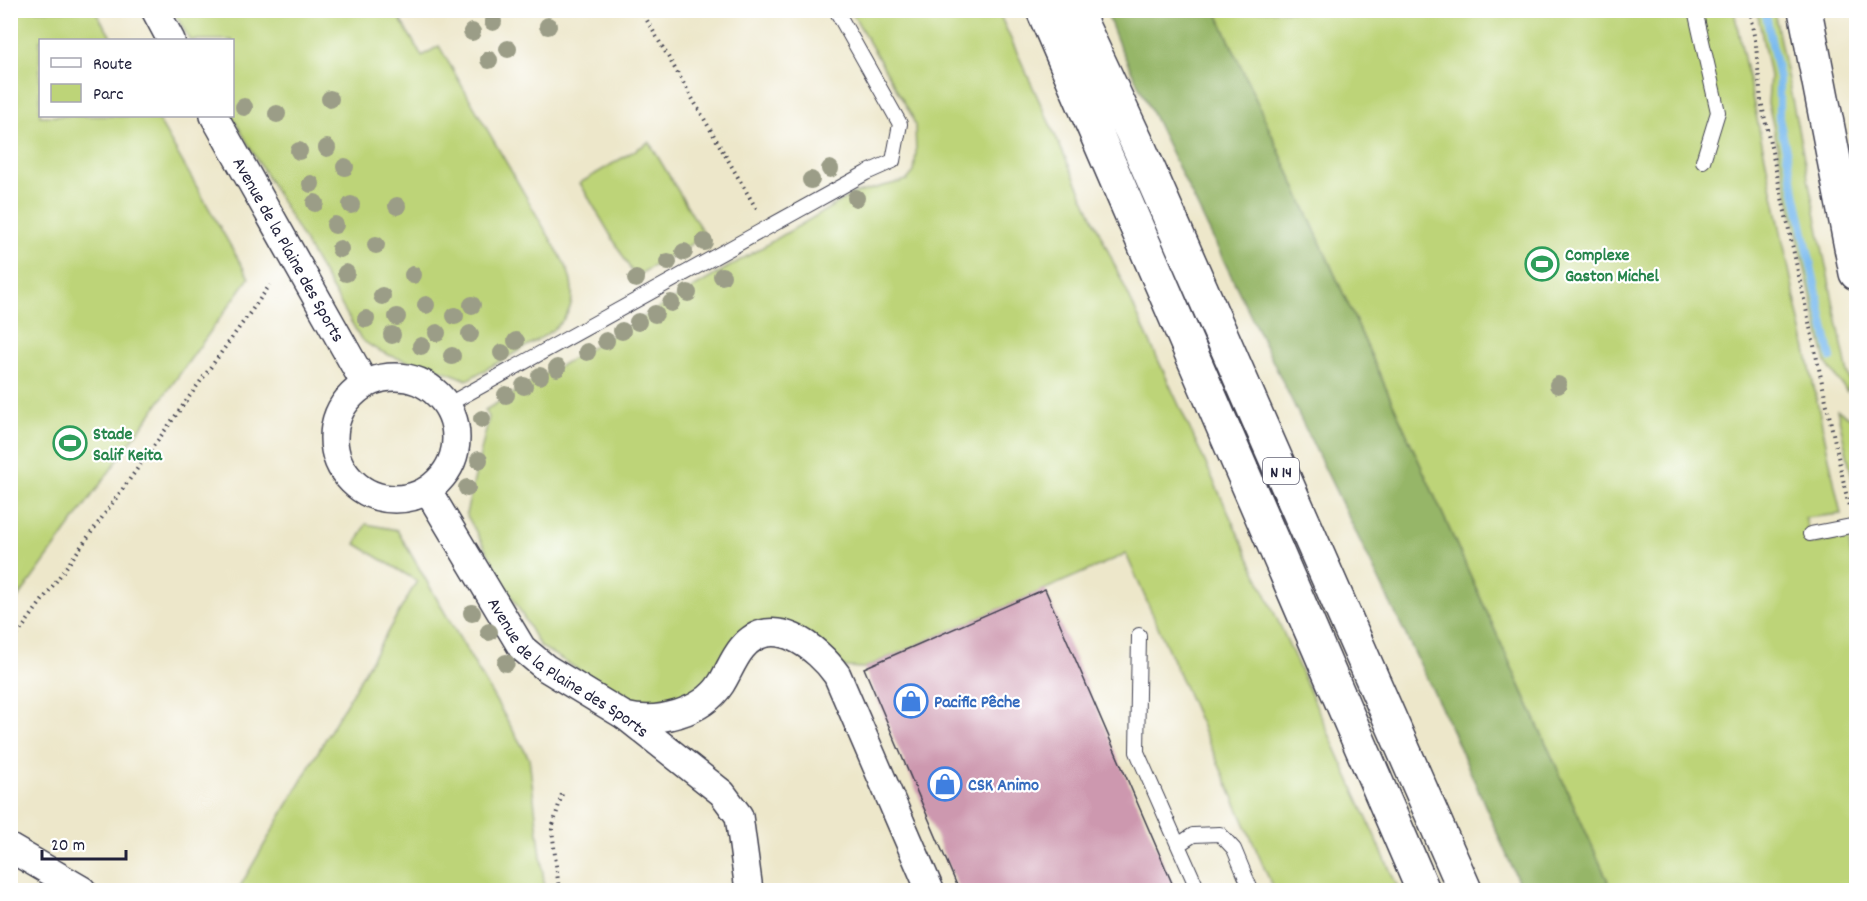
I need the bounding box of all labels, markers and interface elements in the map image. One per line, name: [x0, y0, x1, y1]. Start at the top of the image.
legend: [39, 39, 234, 117]
text: Route: [93, 53, 132, 78]
text: Parc: [93, 83, 124, 108]
street label: Avenue de la Plaine des Sports: [225, 153, 349, 348]
place label: Complexe Gaston Michel: [1565, 244, 1659, 290]
sports icon: Complexe Gaston Michel: [1524, 246, 1560, 282]
place label: Stade Salif Keita: [93, 423, 163, 469]
sports icon: Stade Salif Keita: [52, 425, 88, 461]
road number: N 14: [1263, 458, 1299, 484]
street label: Avenue de la Plaine des Sports: [480, 594, 653, 745]
shop icon: Pacific Pêche: [893, 683, 929, 719]
place label: Pacific Pêche: [934, 691, 1020, 716]
shop icon: CSK Animo: [927, 766, 963, 802]
place label: CSK Animo: [968, 774, 1039, 799]
scale bar: [42, 823, 126, 861]
text: 20 m: [51, 834, 85, 859]

